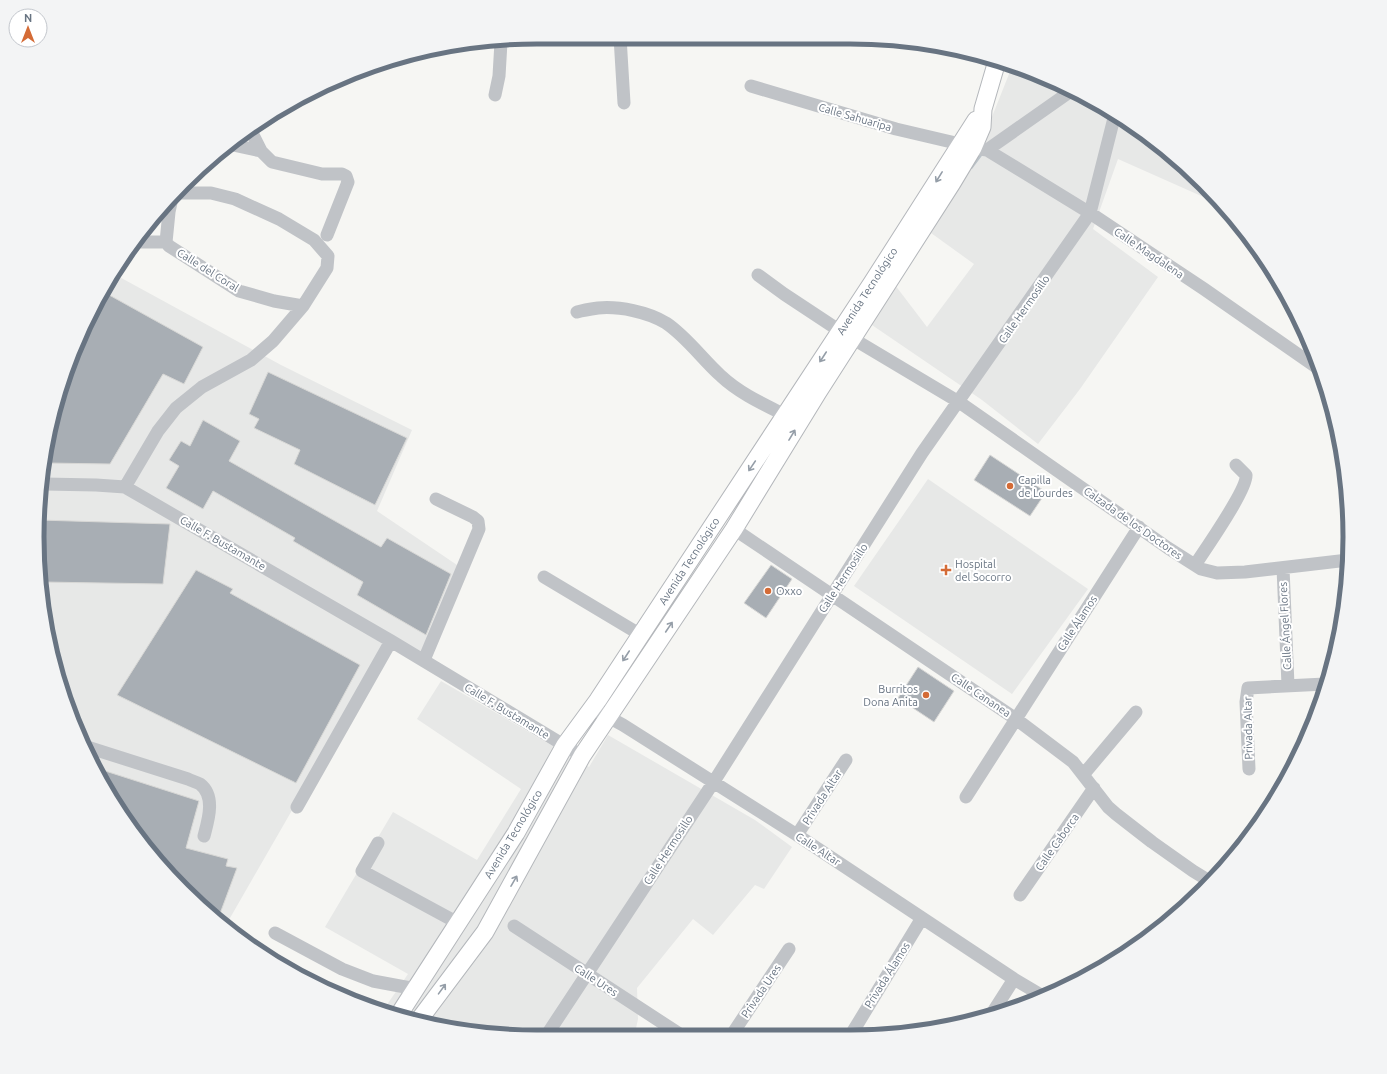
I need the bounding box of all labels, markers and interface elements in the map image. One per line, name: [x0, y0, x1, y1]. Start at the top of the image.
north arrow: [8, 8, 48, 48]
text: N: [24, 12, 32, 24]
street label: Calle Sahuaripa: [817, 101, 893, 133]
one-way arrow: [935, 172, 943, 183]
street label: Calle Magdalena: [1112, 225, 1186, 281]
street label: Avenida Tecnológico: [834, 245, 900, 337]
street label: Calle del Coral: [175, 246, 241, 294]
street label: Calle Hermosillo: [996, 273, 1052, 345]
one-way arrow: [819, 351, 827, 362]
one-way arrow: [789, 429, 797, 441]
one-way arrow: [748, 460, 756, 471]
place label: Capilla de Lourdes: [1018, 474, 1073, 499]
marker: Capilla de Lourdes: [1005, 481, 1015, 491]
street label: Calzada de los Doctores: [1082, 484, 1185, 562]
street label: Calle F. Bustamante: [178, 514, 268, 572]
street label: Avenida Tecnológico: [656, 515, 722, 607]
street label: Calle Hermosillo: [816, 541, 870, 615]
place label: Hospital del Socorro: [955, 558, 1011, 583]
marker: Hospital del Socorro: [940, 564, 952, 576]
street label: Calle Ángel Flores: [1276, 581, 1293, 670]
place label: Oxxo: [776, 585, 802, 597]
marker: Oxxo: [763, 586, 773, 596]
street label: Calle Álamos: [1054, 593, 1099, 653]
one-way arrow: [665, 621, 673, 632]
one-way arrow: [622, 651, 631, 662]
street label: Calle Cananea: [949, 671, 1013, 719]
street label: Calle F. Bustamante: [462, 681, 552, 741]
place label: Burritos Dona Anita: [863, 683, 918, 708]
marker: Burritos Dona Anita: [921, 690, 931, 700]
street label: Privada Altar: [1241, 695, 1255, 760]
street label: Privada Altar: [800, 767, 845, 827]
street label: Avenida Tecnológico: [482, 787, 544, 881]
street label: Calle Caborca: [1033, 811, 1081, 873]
street label: Calle Hermosillo: [641, 813, 695, 887]
street label: Calle Altar: [793, 830, 843, 868]
one-way arrow: [510, 875, 518, 887]
street label: Privada Álamos: [861, 939, 912, 1010]
street label: Calle Ures: [572, 962, 620, 999]
street label: Privada Ures: [739, 962, 783, 1020]
one-way arrow: [438, 984, 447, 995]

